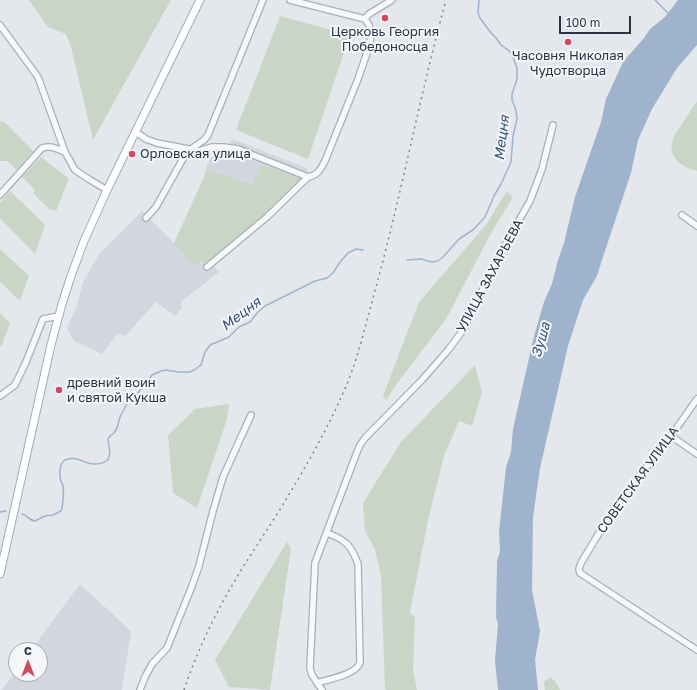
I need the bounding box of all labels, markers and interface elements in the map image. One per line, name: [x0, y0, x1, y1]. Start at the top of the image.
scale bar: [561, 8, 633, 34]
marker: Церковь Георгия Победоносца: [380, 13, 390, 23]
text: 100 m: [566, 15, 600, 30]
place label: Церковь Георгия Победоносца: [331, 24, 439, 55]
marker: Часовня Николая Чудотворца: [563, 37, 573, 47]
place label: Часовня Николая Чудотворца: [512, 48, 624, 79]
water label: Мецня: [491, 114, 513, 162]
place label: Орловская улица: [140, 146, 251, 162]
marker: Орловская улица: [127, 149, 137, 159]
street label: УЛИЦА ЗАХАРЬЕВА: [454, 217, 526, 335]
water label: Мецня: [218, 294, 264, 334]
water label: Зуша: [528, 320, 554, 360]
place label: древний воин и святой Кукша: [67, 375, 166, 406]
marker: древний воин и святой Кукша: [54, 385, 64, 395]
street label: СОВЕТСКАЯ УЛИЦА: [594, 424, 682, 536]
north arrow: [8, 642, 48, 682]
text: С: [24, 644, 32, 657]

